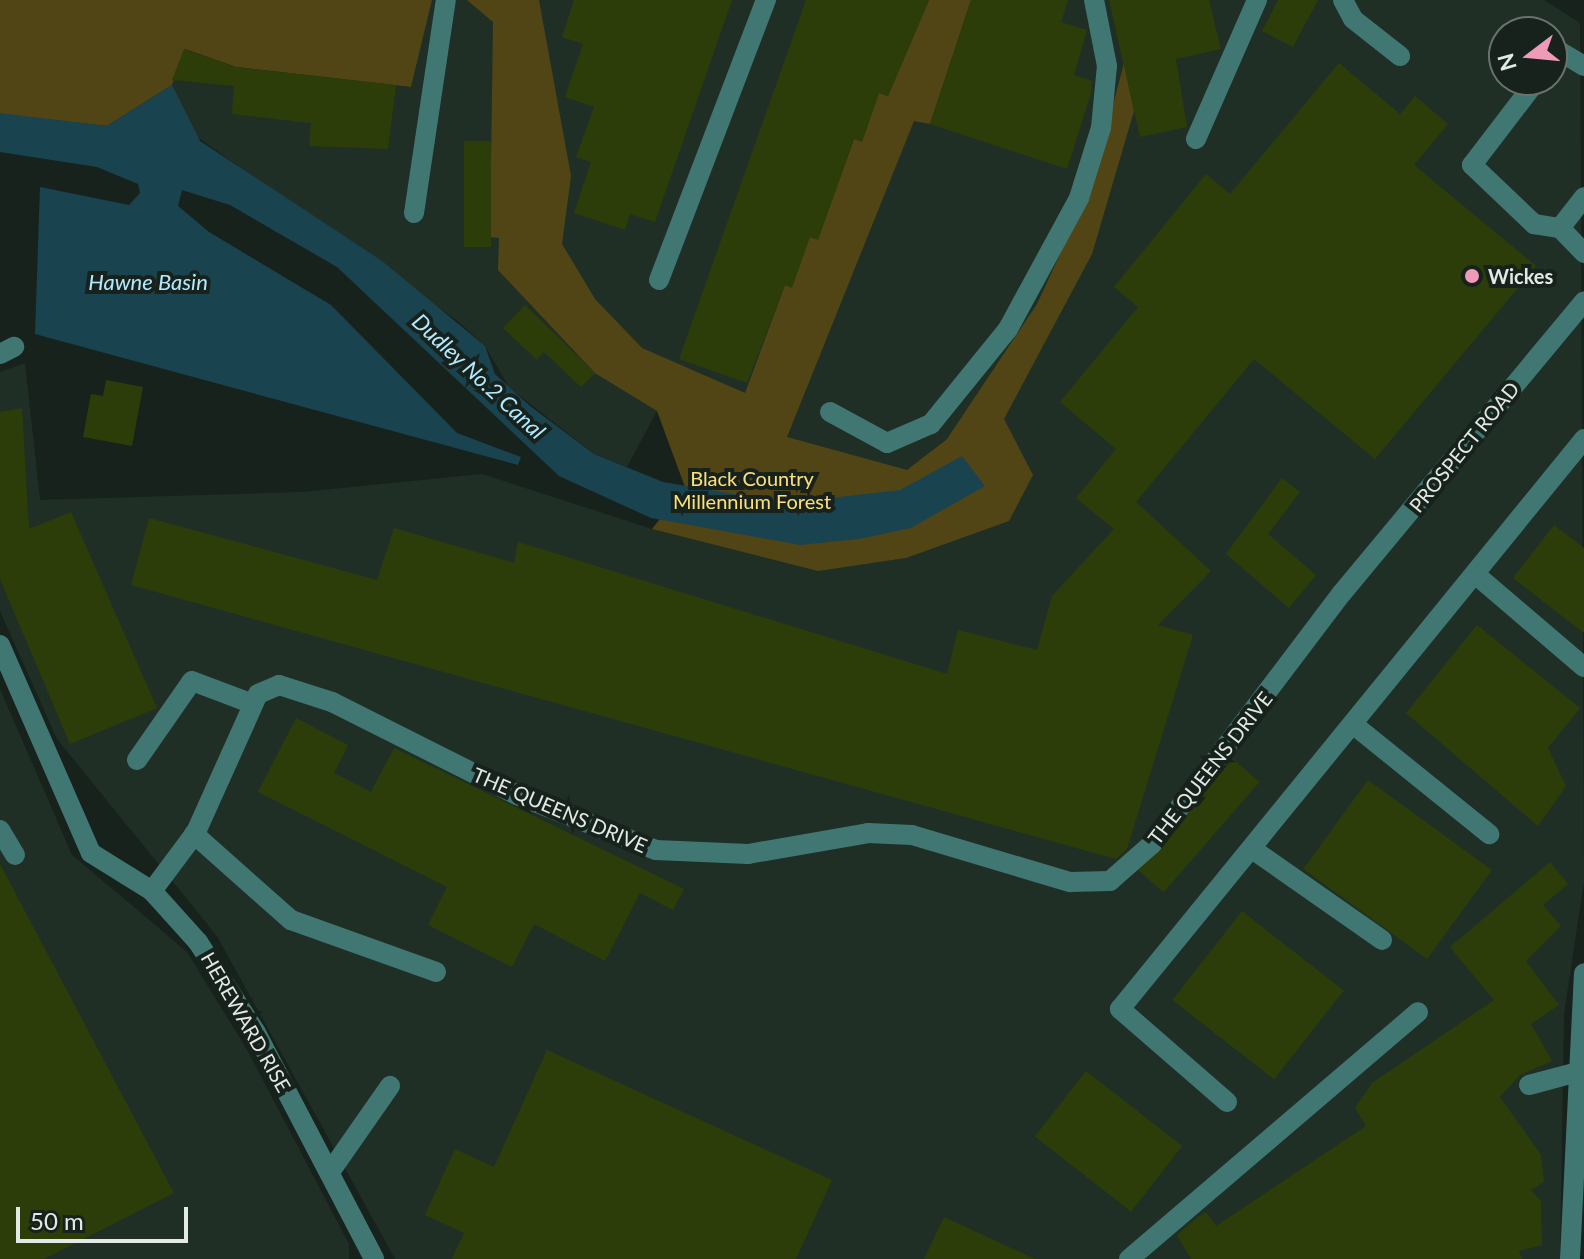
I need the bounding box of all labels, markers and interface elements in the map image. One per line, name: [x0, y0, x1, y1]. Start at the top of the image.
north arrow: [1488, 16, 1568, 96]
text: N: [1491, 50, 1522, 74]
place label: Wickes: [1488, 264, 1553, 288]
marker: Wickes: [1463, 267, 1481, 285]
water label: Hawne Basin: [88, 269, 208, 295]
water label: Dudley No.2 Canal: [407, 308, 551, 444]
street label: PROSPECT ROAD: [1404, 377, 1524, 517]
park label: Black Country Millennium Forest: [673, 466, 831, 513]
street label: THE QUEENS DRIVE: [1143, 687, 1277, 849]
street label: THE QUEENS DRIVE: [469, 762, 651, 858]
street label: HEREWARD RISE: [196, 948, 296, 1096]
scale bar: [20, 1191, 192, 1241]
text: 50 m: [30, 1206, 84, 1235]

